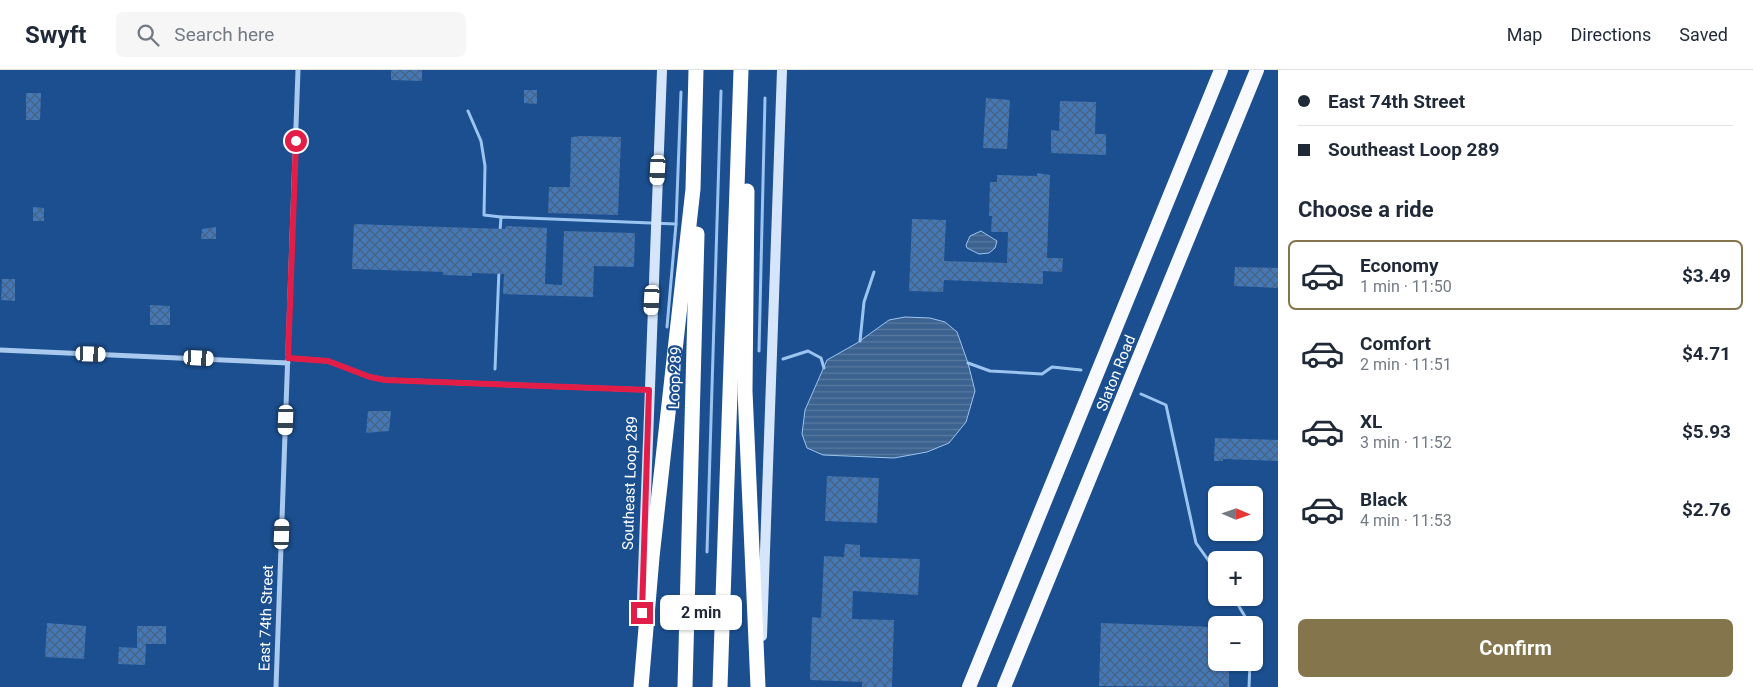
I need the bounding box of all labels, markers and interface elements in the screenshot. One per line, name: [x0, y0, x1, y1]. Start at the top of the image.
search box: [116, 12, 466, 57]
text: Swyft: [25, 21, 86, 49]
icon: search: [134, 21, 162, 49]
text: Search here: [174, 23, 274, 46]
text: Map: [1507, 24, 1542, 45]
text: Directions: [1570, 24, 1651, 45]
text: Saved: [1679, 24, 1728, 45]
text: East 74th Street: [1328, 90, 1465, 113]
route start: [285, 130, 307, 152]
text: Southeast Loop 289: [1328, 138, 1499, 161]
car: [649, 155, 666, 185]
text: Choose a ride: [1298, 197, 1434, 222]
icon: car: [1300, 253, 1345, 298]
text: Economy: [1360, 254, 1439, 277]
text: $3.49: [1682, 264, 1731, 287]
text: 1 min · 11:50: [1360, 277, 1452, 296]
car: [643, 285, 660, 315]
icon: car: [1300, 331, 1345, 376]
street label: Slaton Road: [1093, 332, 1139, 414]
text: Comfort: [1360, 332, 1431, 355]
text: $4.71: [1682, 342, 1731, 365]
car: [75, 346, 106, 362]
street label: Loop 289: [665, 346, 685, 410]
car: [183, 350, 214, 366]
text: 2 min · 11:51: [1360, 355, 1452, 374]
car: [277, 405, 294, 435]
icon: car: [1300, 409, 1345, 454]
text: XL: [1360, 410, 1382, 433]
street label: Southeast Loop 289: [619, 416, 641, 550]
text: $5.93: [1682, 420, 1731, 443]
text: 3 min · 11:52: [1360, 433, 1452, 452]
north arrow: [1208, 486, 1262, 541]
map controls: [1208, 486, 1263, 671]
icon: car: [1300, 487, 1345, 532]
text: Black: [1360, 488, 1407, 511]
text: $2.76: [1682, 498, 1731, 521]
text: 4 min · 11:53: [1360, 511, 1452, 530]
car: [273, 519, 290, 549]
button: +: [1208, 551, 1263, 606]
street label: East 74th Street: [255, 564, 277, 671]
callout: 2 min: [660, 596, 742, 630]
route end: [631, 602, 653, 624]
text: 2 min: [681, 603, 721, 622]
button: −: [1208, 616, 1263, 671]
button: Confirm: [1298, 619, 1733, 677]

